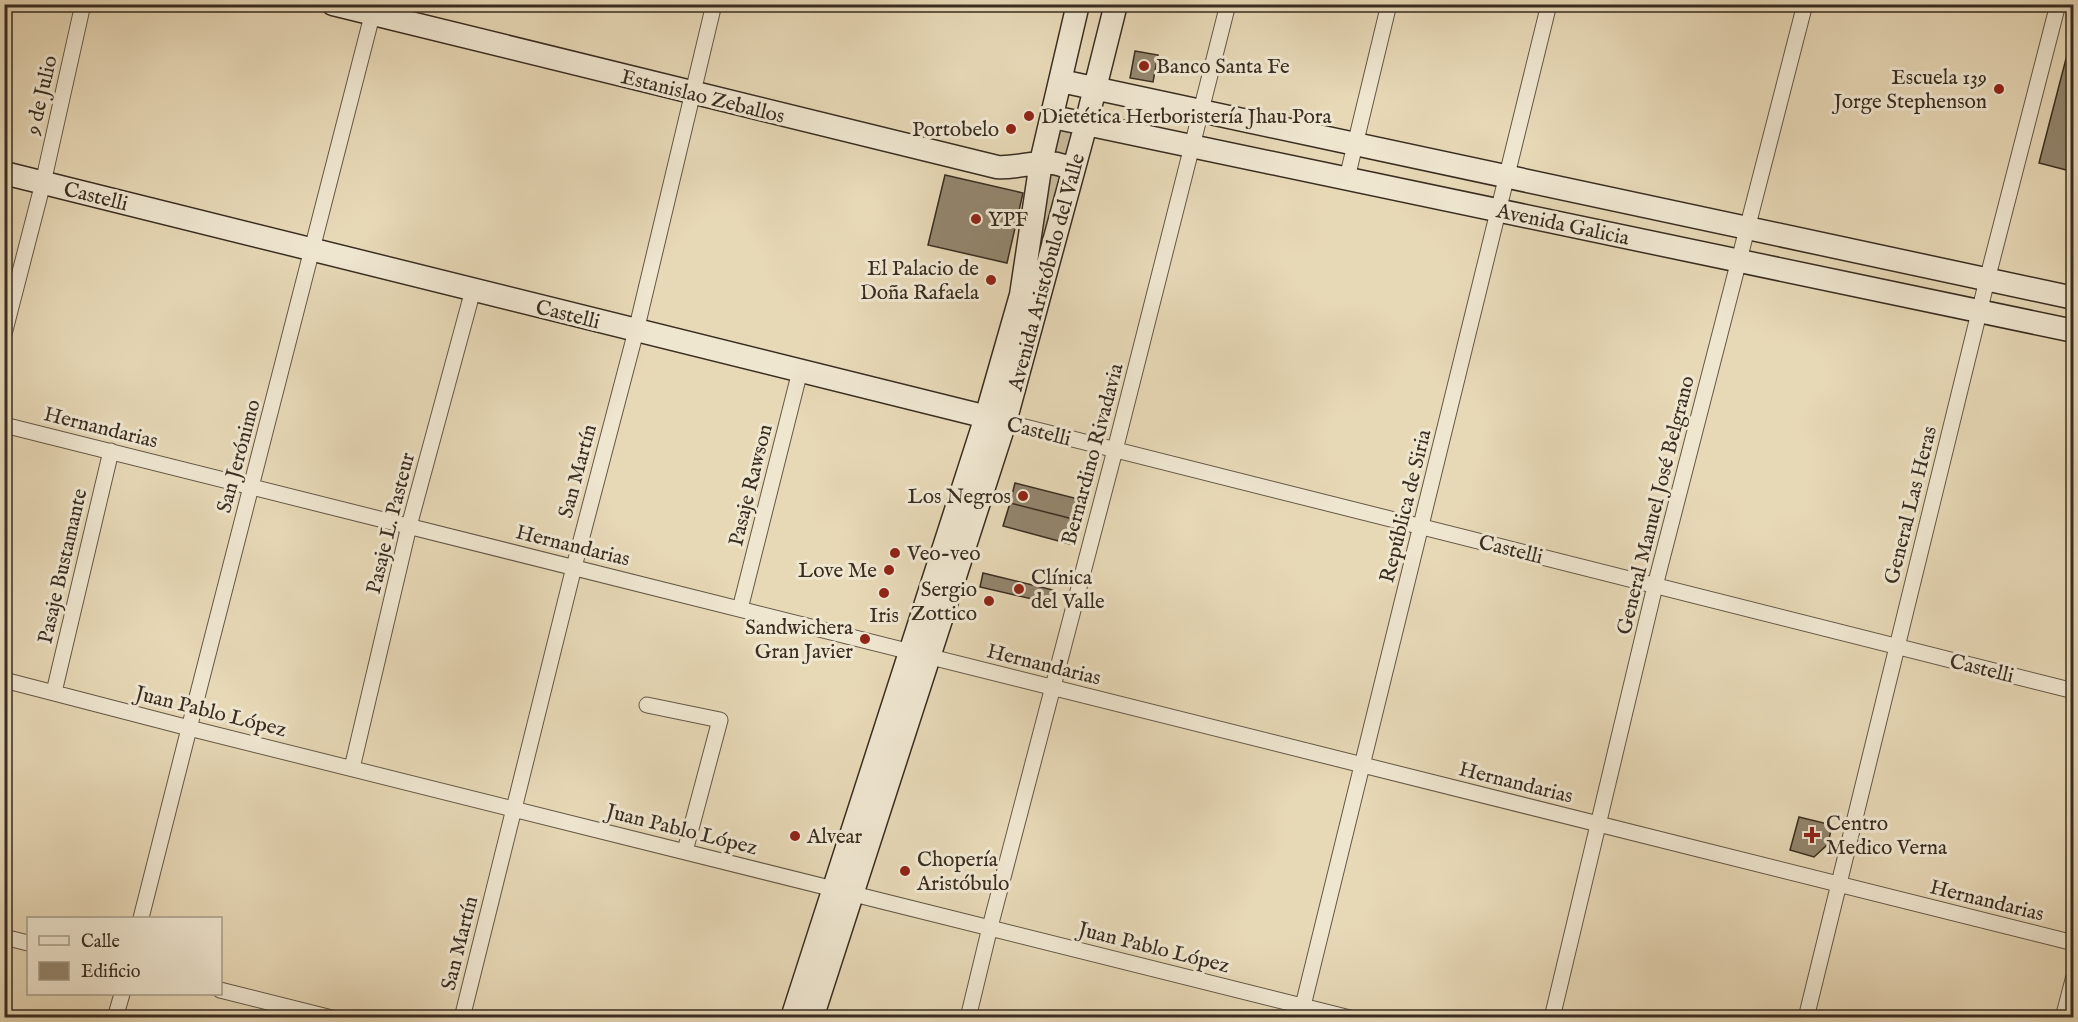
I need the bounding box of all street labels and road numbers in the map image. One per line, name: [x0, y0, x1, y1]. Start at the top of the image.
street label: 9 de Julio: [20, 53, 65, 139]
street label: Estanislao Zeballos: [618, 64, 787, 131]
street label: Avenida Aristóbulo del Valle: [1002, 150, 1092, 395]
street label: Castelli: [61, 176, 131, 218]
street label: Avenida Galicia: [1493, 198, 1632, 253]
street label: Castelli: [533, 294, 603, 336]
street label: Bernardino Rivadavia: [1056, 360, 1131, 548]
street label: General Manuel José Belgrano: [1611, 373, 1702, 638]
street label: San Jerónimo: [211, 397, 268, 516]
street label: Hernandarias: [41, 401, 160, 456]
street label: Castelli: [1004, 411, 1074, 453]
street label: San Martín: [553, 421, 604, 521]
street label: Pasaje Rawson: [723, 421, 780, 549]
street label: General Las Heras: [1879, 424, 1944, 587]
street label: República de Siria: [1374, 426, 1439, 586]
street label: Pasaje L. Pasteur: [361, 450, 422, 597]
street label: Pasaje Bustamante: [32, 486, 95, 647]
street label: Hernandarias: [513, 519, 632, 574]
street label: Castelli: [1476, 529, 1546, 571]
street label: Hernandarias: [984, 638, 1103, 693]
street label: Castelli: [1947, 648, 2017, 690]
street label: Juan Pablo López: [130, 680, 289, 744]
street label: Hernandarias: [1456, 756, 1575, 811]
street label: Juan Pablo López: [601, 798, 760, 862]
street label: Hernandarias: [1927, 874, 2046, 929]
street label: San Martín: [436, 893, 485, 993]
street label: Juan Pablo López: [1073, 916, 1232, 980]

